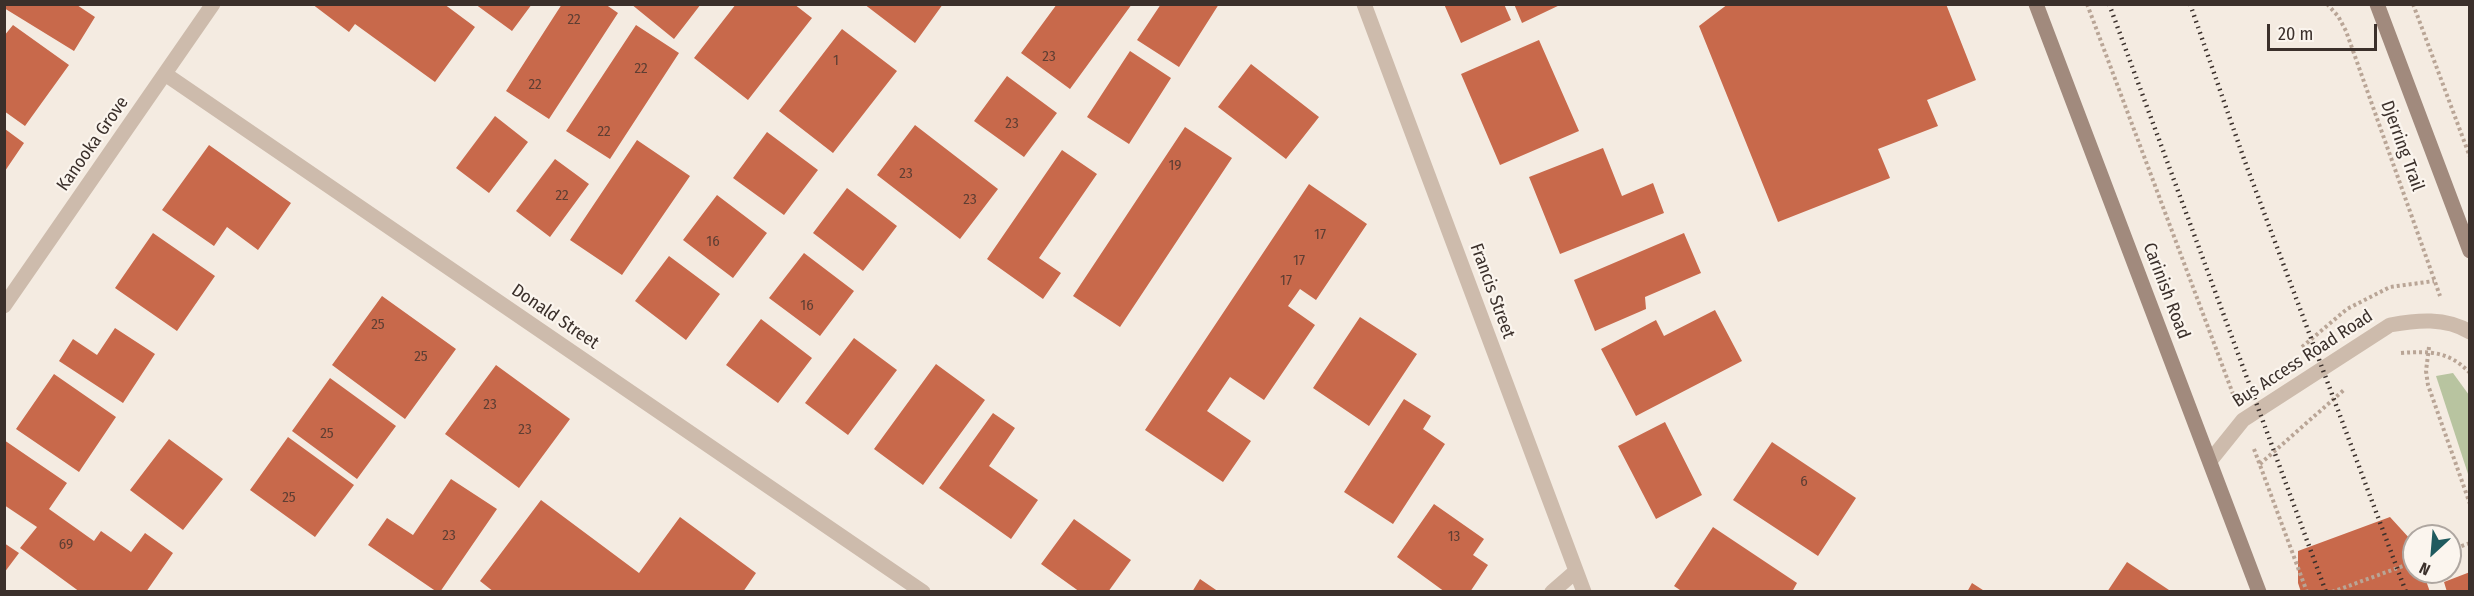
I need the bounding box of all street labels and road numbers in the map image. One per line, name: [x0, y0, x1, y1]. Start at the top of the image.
street label: Kanooka Grove: [53, 93, 133, 195]
street label: Djerring Trail: [2376, 98, 2428, 194]
street label: Francis Street: [1465, 240, 1519, 342]
street label: Carinish Road: [2138, 240, 2194, 342]
street label: Donald Street: [507, 280, 603, 354]
street label: Bus Access Road Road: [2229, 306, 2377, 412]

